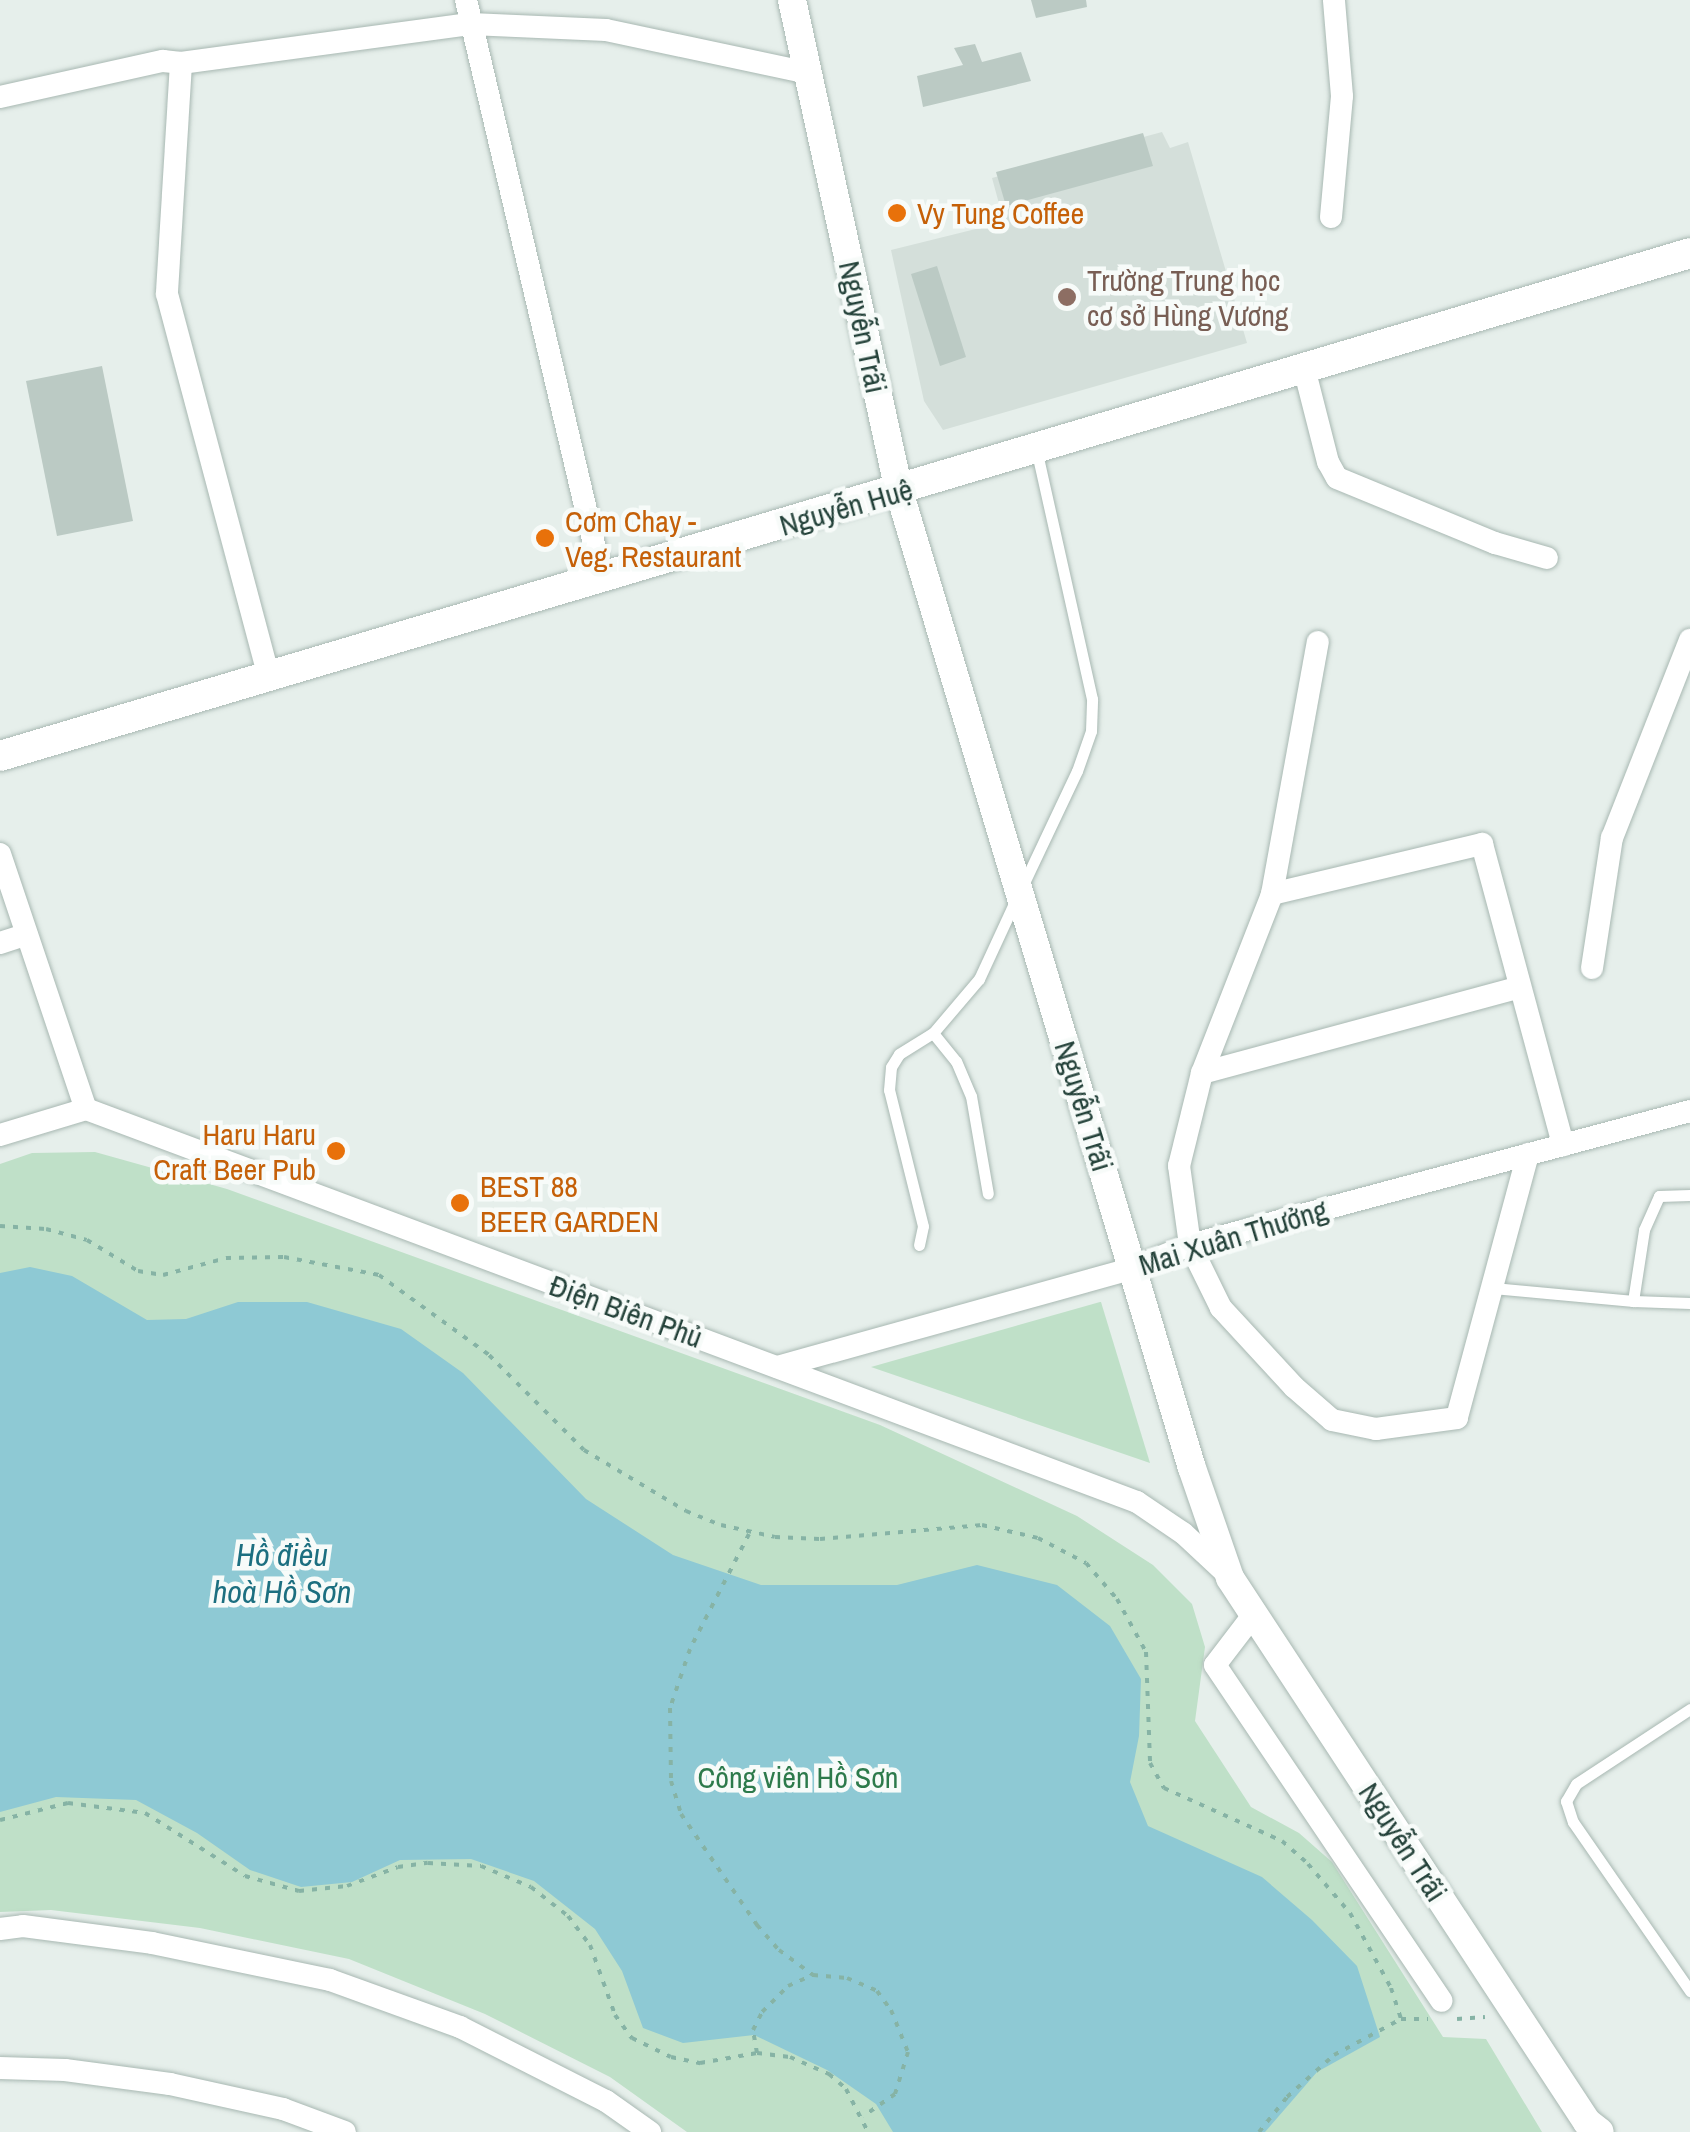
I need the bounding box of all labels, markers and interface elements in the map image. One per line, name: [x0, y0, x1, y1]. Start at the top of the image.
place label: Vy Tung Coffee: [917, 195, 1085, 231]
marker: Vy Tung Coffee: [886, 202, 908, 224]
street label: Nguyễn Trãi: [831, 257, 895, 397]
place label: Trường Trung học cơ sở Hùng Vương: [1087, 262, 1289, 332]
marker: Trường Trung học cơ sở Hùng Vương: [1056, 286, 1078, 308]
street label: Nguyễn Huệ: [775, 471, 917, 543]
place label: Cơm Chay - Veg. Restaurant: [565, 503, 741, 574]
marker: Cơm Chay - Veg. Restaurant: [534, 527, 556, 549]
street label: Nguyễn Trãi: [1047, 1036, 1121, 1176]
place label: Haru Haru Craft Beer Pub: [153, 1116, 316, 1186]
marker: Haru Haru Craft Beer Pub: [325, 1140, 347, 1162]
place label: BEST 88 BEER GARDEN: [480, 1168, 659, 1238]
street label: Mai Xuân Thưởng: [1134, 1191, 1332, 1283]
marker: BEST 88 BEER GARDEN: [449, 1192, 471, 1214]
street label: Điện Biên Phủ: [545, 1267, 707, 1355]
water label: Hồ điều hoà Hồ Sơn: [213, 1537, 351, 1612]
park label: Công viên Hồ Sơn: [697, 1759, 899, 1795]
street label: Nguyễn Trãi: [1351, 1776, 1455, 1908]

